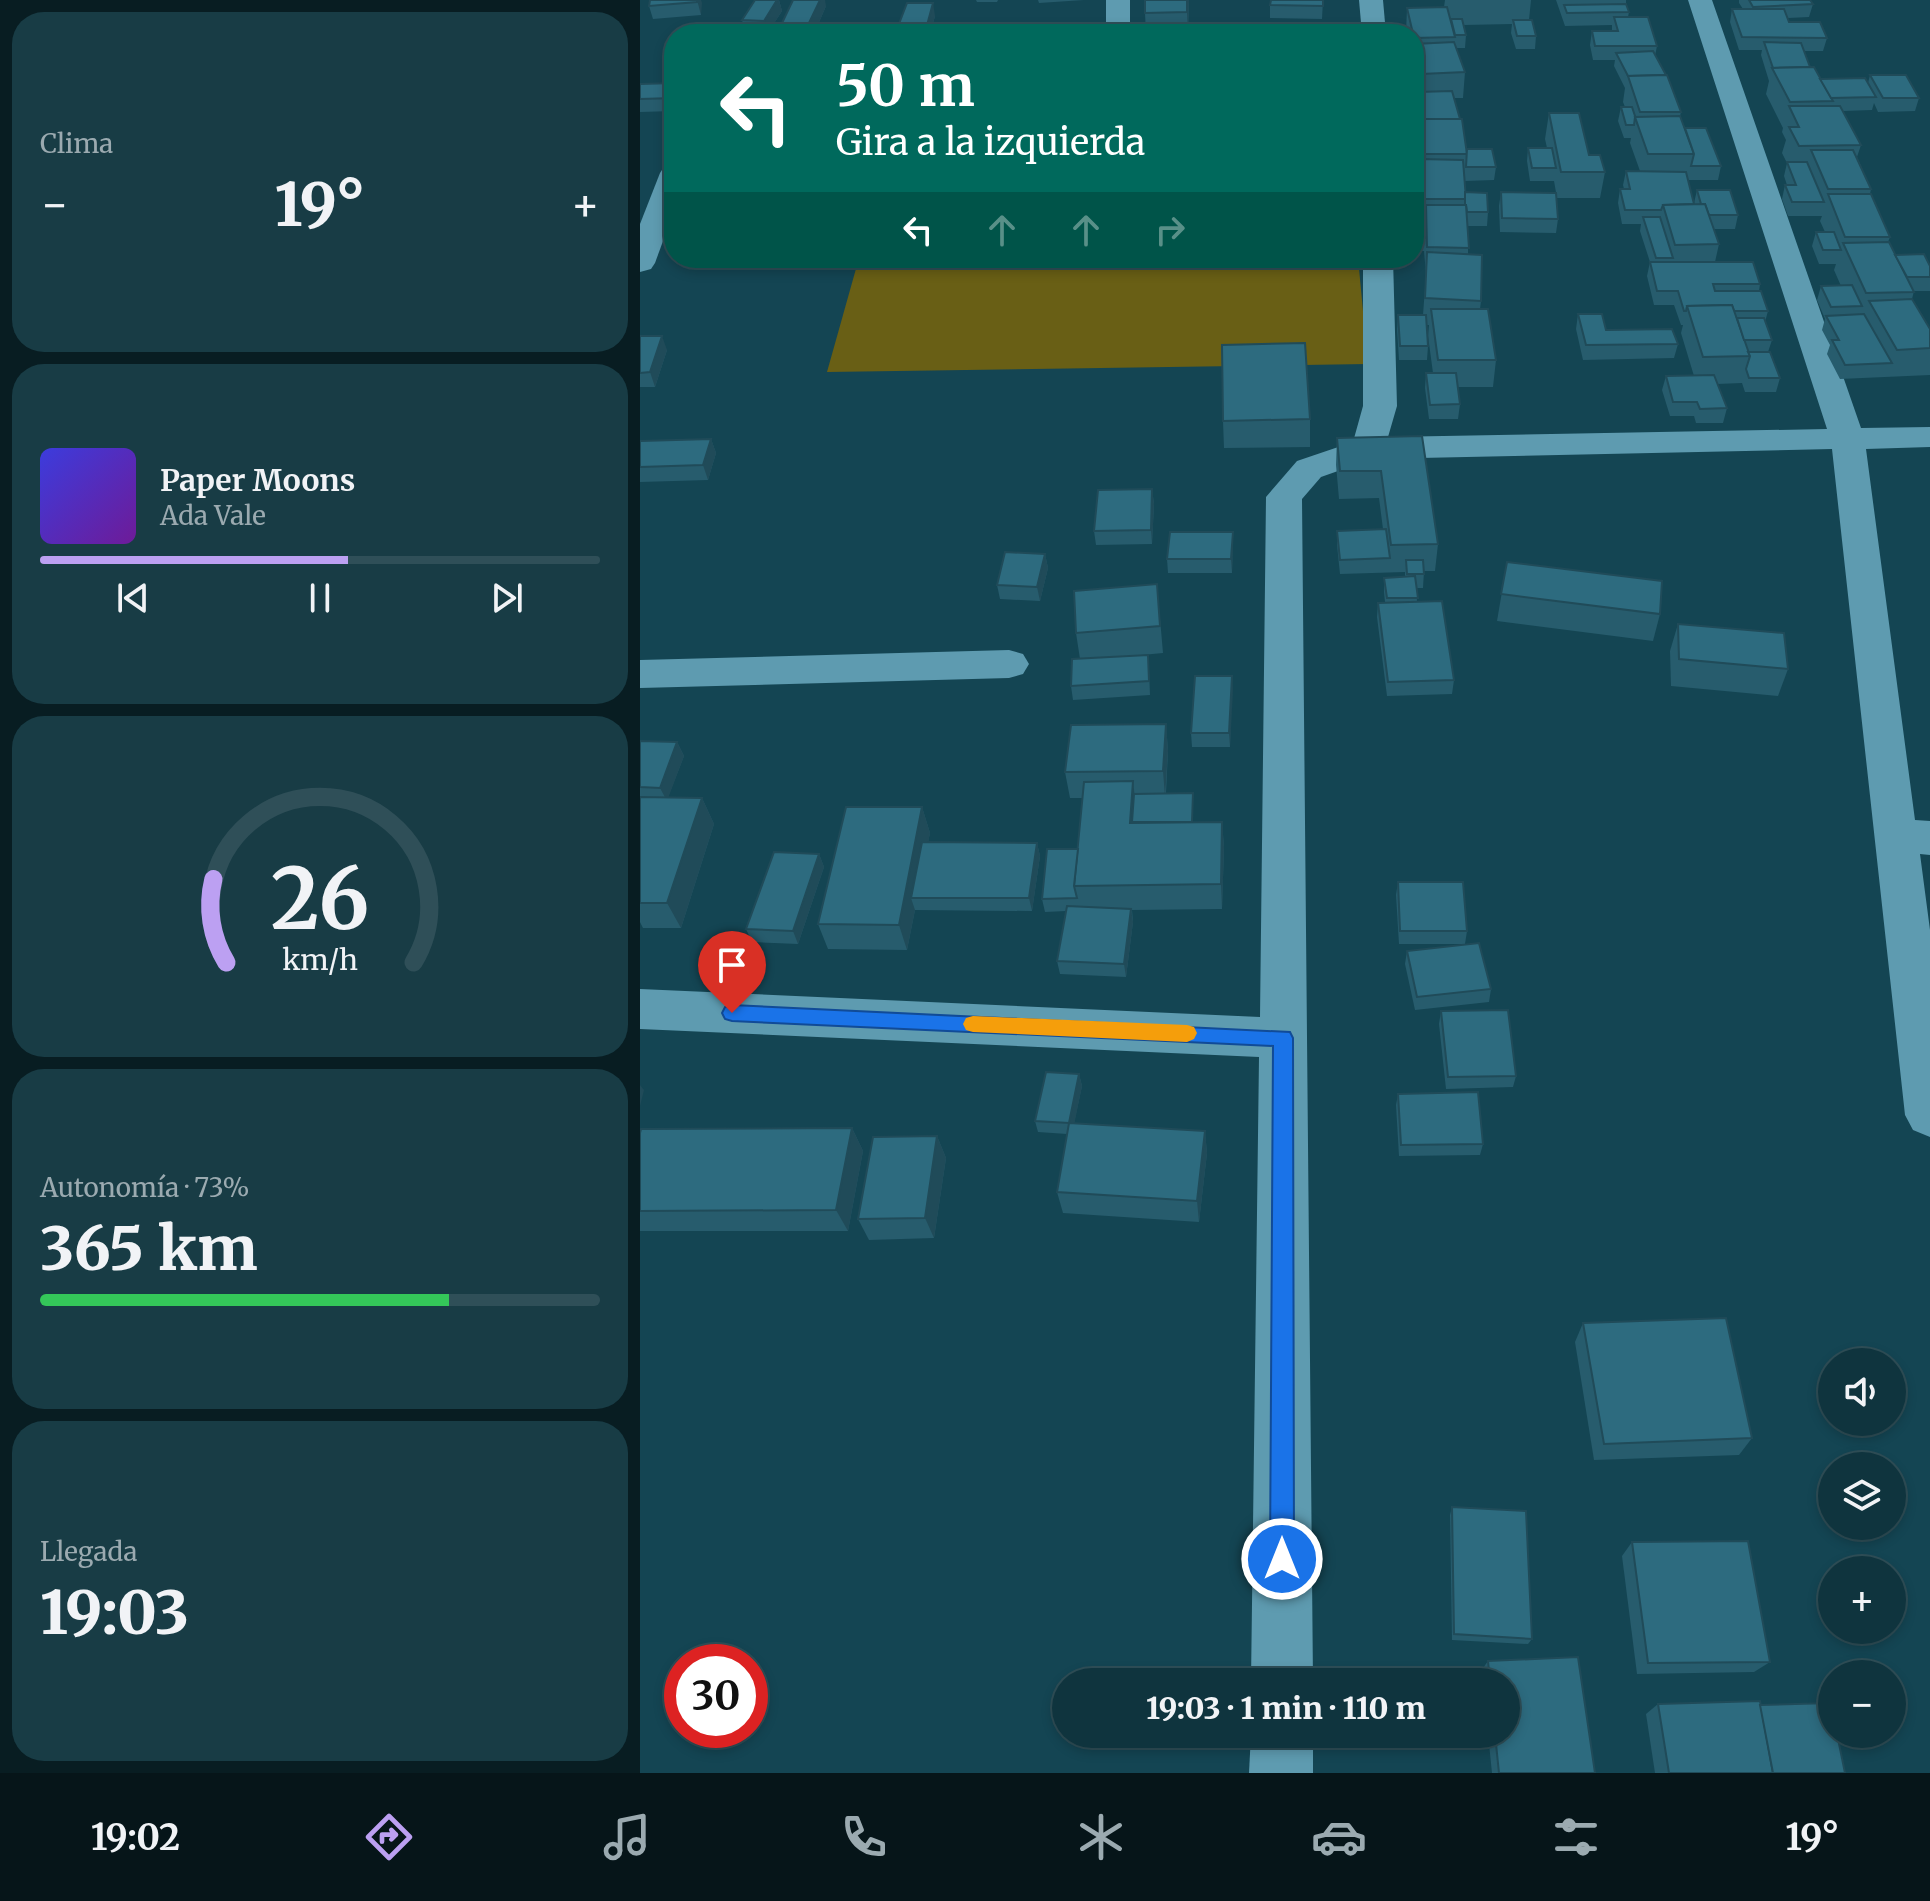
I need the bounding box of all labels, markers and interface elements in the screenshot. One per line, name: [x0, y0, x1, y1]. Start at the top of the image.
text: 50 m: [836, 51, 975, 121]
icon: left: [704, 56, 808, 160]
text: Gira a la izquierda: [836, 120, 1145, 165]
text: Clima: [40, 127, 113, 160]
text: 19°: [275, 167, 365, 242]
text: −: [40, 177, 69, 232]
text: +: [571, 177, 600, 232]
icon: left: [896, 208, 940, 252]
icon: ahead: [980, 208, 1024, 252]
icon: ahead: [1064, 208, 1108, 252]
icon: right: [1148, 208, 1192, 252]
text: Paper Moons: [160, 461, 355, 499]
text: Ada Vale: [160, 499, 266, 532]
icon: previous: [111, 576, 155, 620]
icon: pause: [298, 576, 342, 620]
icon: next: [485, 576, 529, 620]
text: 26: [271, 846, 369, 951]
pin: [698, 931, 766, 1013]
text: km/h: [282, 942, 358, 978]
icon: arrive: [710, 943, 754, 987]
text: Autonomía · 73%: [40, 1171, 250, 1204]
text: 365 km: [40, 1211, 258, 1286]
map controls: [1818, 1348, 1906, 1748]
button: sound: [1818, 1348, 1906, 1436]
button: layers: [1818, 1452, 1906, 1540]
position arrow: [1240, 1517, 1324, 1601]
text: Llegada: [40, 1535, 137, 1568]
button: +: [1818, 1556, 1906, 1644]
text: 19:03: [40, 1575, 189, 1650]
speed limit sign: 30: [664, 1644, 768, 1748]
button: −: [1818, 1660, 1906, 1748]
text: 19:03 · 1 min · 110 m: [1146, 1689, 1426, 1727]
icon: directions: [361, 1809, 417, 1865]
icon: music: [599, 1809, 655, 1865]
icon: phone: [836, 1809, 892, 1865]
icon: climate: [1073, 1809, 1129, 1865]
icon: car: [1311, 1809, 1367, 1865]
icon: filters: [1548, 1809, 1604, 1865]
text: 19:02: [91, 1815, 180, 1860]
text: 19°: [1785, 1815, 1839, 1860]

